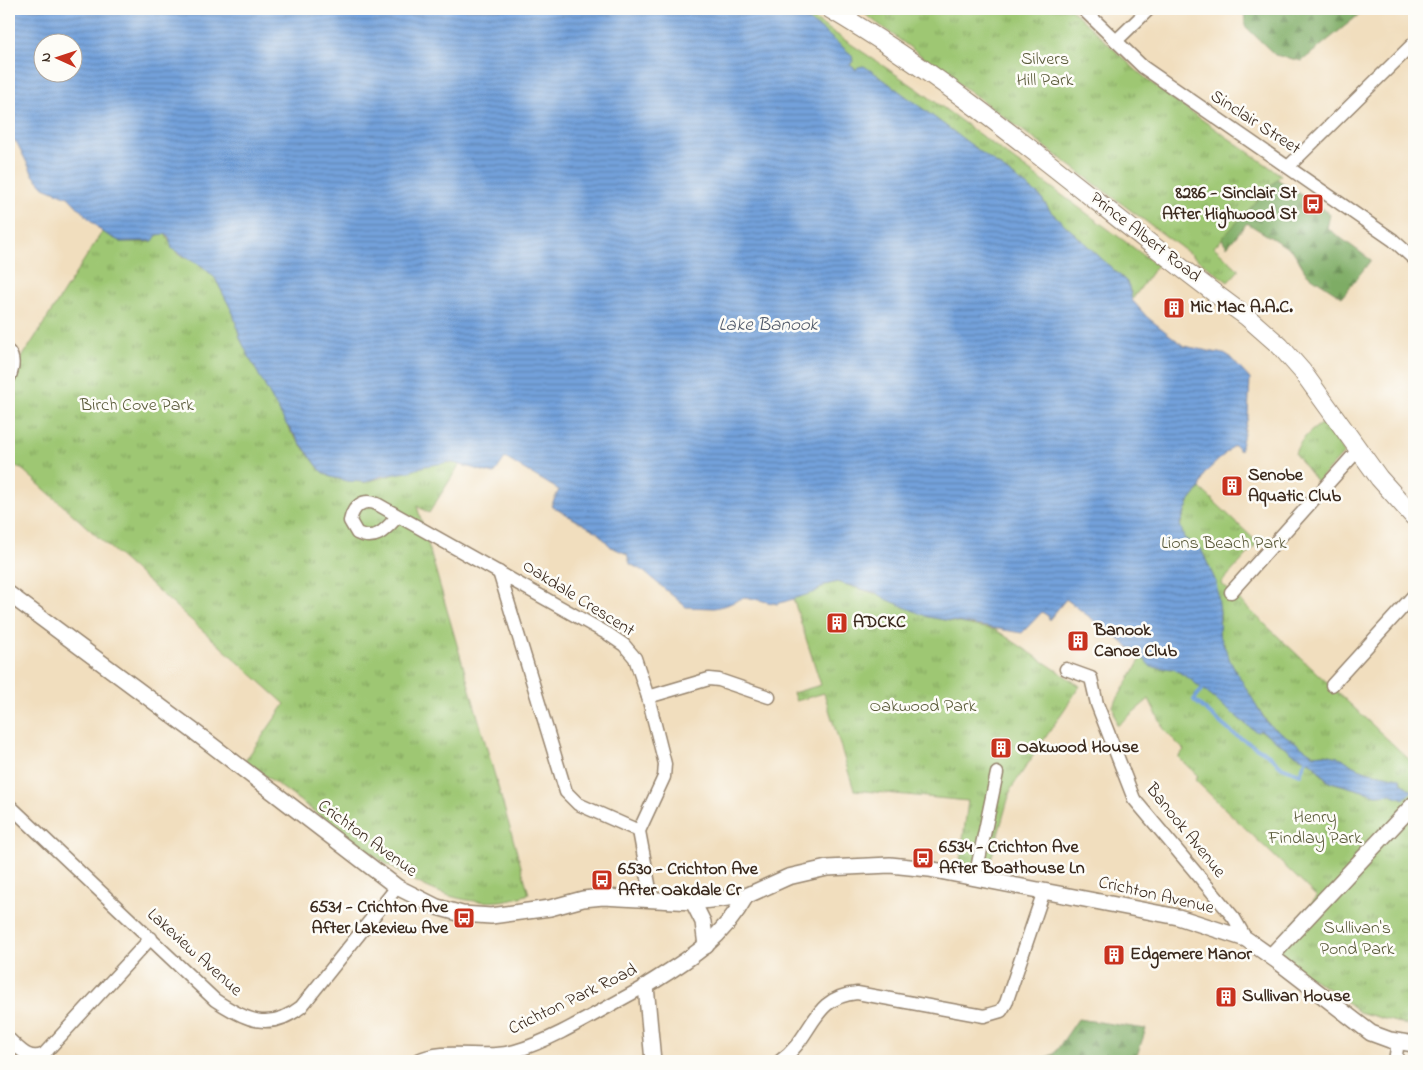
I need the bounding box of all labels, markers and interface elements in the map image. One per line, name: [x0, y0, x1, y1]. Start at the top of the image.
north arrow: [32, 32, 82, 82]
park label: Silvers Hill Park: [1017, 47, 1073, 94]
text: N: [36, 52, 57, 63]
street label: Sinclair Street: [1205, 84, 1305, 162]
place label: 8286 - Sinclair St After Highwood St: [1162, 181, 1298, 229]
street label: Prince Albert Road: [1084, 186, 1206, 290]
bus stop icon: 8286 - Sinclair St After Highwood St: [1301, 192, 1325, 216]
place label: Mic Mac A.A.C.: [1190, 295, 1293, 321]
building icon: Mic Mac A.A.C.: [1162, 296, 1186, 320]
water label: Lake Banook: [719, 312, 818, 339]
park label: Birch Cove Park: [79, 393, 194, 419]
place label: Senobe Aquatic Club: [1248, 463, 1341, 510]
building icon: Senobe Aquatic Club: [1220, 474, 1244, 498]
park label: Lions Beach Park: [1161, 531, 1287, 557]
street label: Oakdale Crescent: [517, 554, 639, 644]
place label: ADCKC: [853, 610, 906, 636]
building icon: ADCKC: [825, 611, 849, 635]
place label: Banook Canoe Club: [1093, 618, 1178, 665]
building icon: Banook Canoe Club: [1066, 629, 1090, 653]
park label: Oakwood Park: [870, 694, 977, 720]
place label: Oakwood House: [1017, 735, 1140, 761]
building icon: Oakwood House: [989, 736, 1013, 760]
street label: Banook Avenue: [1138, 777, 1232, 885]
street label: Crichton Avenue: [312, 794, 423, 885]
park label: Henry Findlay Park: [1267, 805, 1362, 852]
place label: 6534 - Crichton Ave After Boathouse Ln: [939, 835, 1085, 882]
bus stop icon: 6534 - Crichton Ave After Boathouse Ln: [911, 846, 935, 870]
place label: 6530 - Crichton Ave After Oakdale Cr: [618, 857, 759, 904]
bus stop icon: 6530 - Crichton Ave After Oakdale Cr: [590, 868, 614, 892]
street label: Crichton Avenue: [1096, 870, 1217, 922]
place label: 6531 - Crichton Ave After Lakeview Ave: [310, 895, 449, 942]
street label: Lakeview Avenue: [140, 903, 248, 1004]
bus stop icon: 6531 - Crichton Ave After Lakeview Ave: [452, 906, 476, 930]
park label: Sullivan's Pond Park: [1320, 916, 1394, 963]
place label: Edgemere Manor: [1130, 942, 1252, 969]
building icon: Edgemere Manor: [1102, 943, 1126, 967]
street label: Crichton Park Road: [504, 958, 642, 1042]
place label: Sullivan House: [1242, 984, 1351, 1010]
building icon: Sullivan House: [1214, 985, 1238, 1009]

